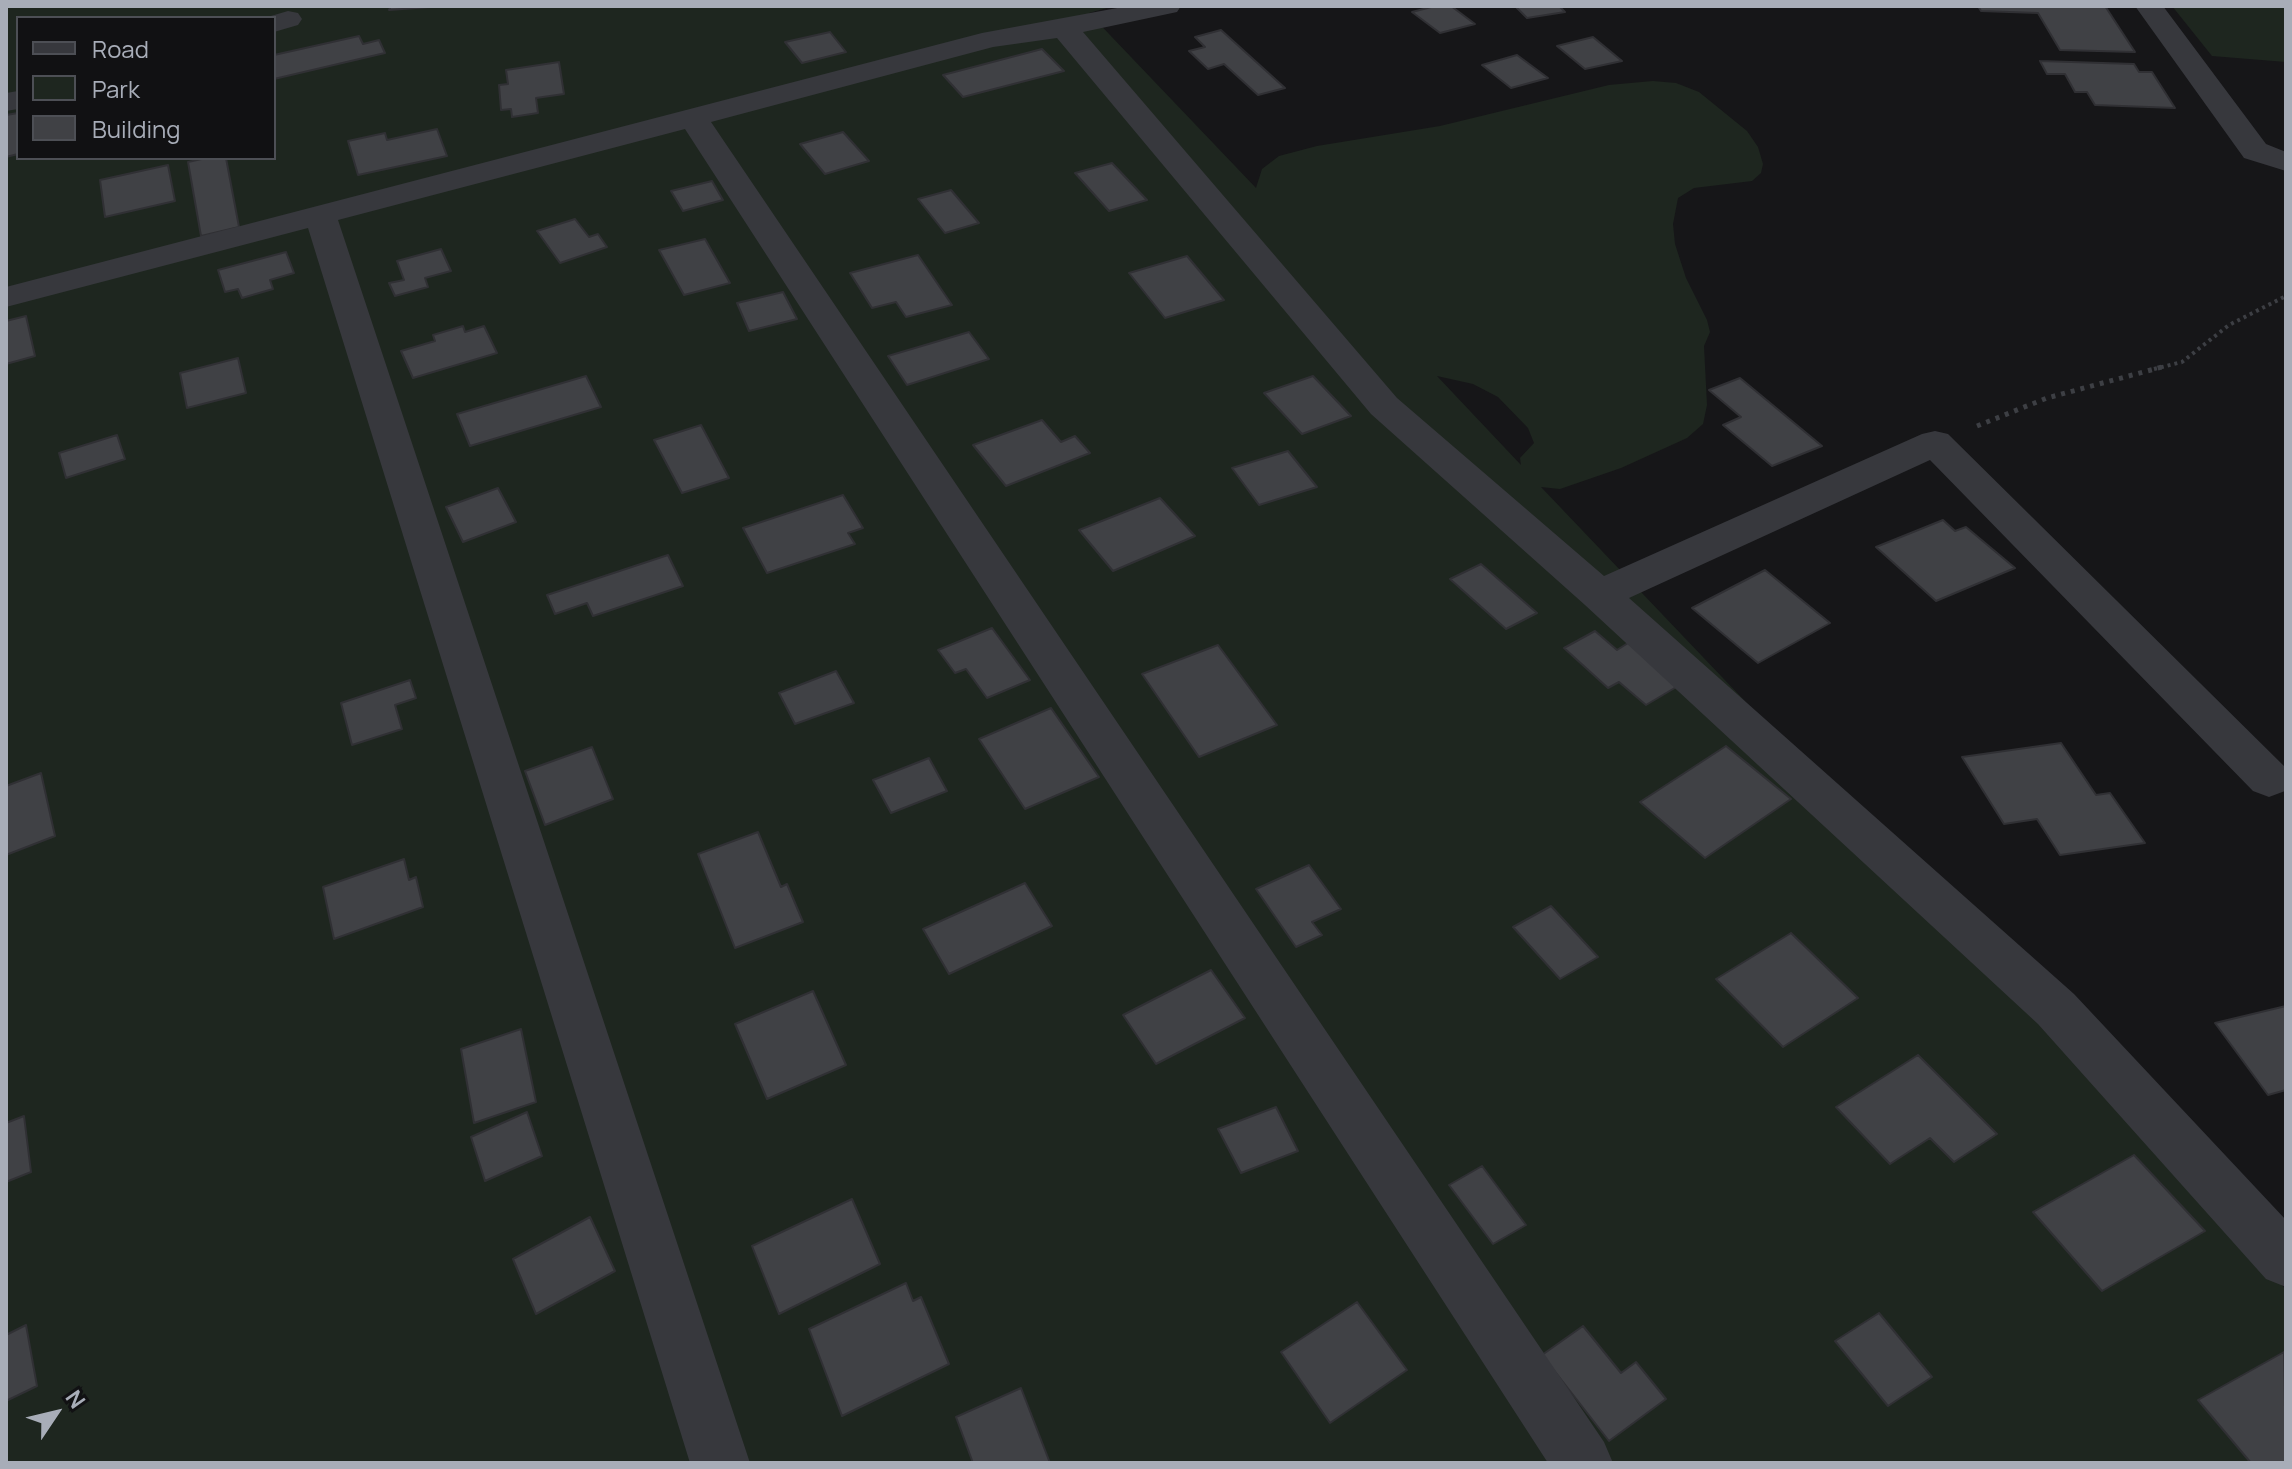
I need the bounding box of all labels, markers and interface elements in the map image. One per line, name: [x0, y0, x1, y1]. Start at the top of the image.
legend: [16, 16, 276, 160]
text: Road: [92, 32, 149, 65]
text: Park: [92, 72, 140, 105]
text: Building: [92, 112, 180, 145]
north arrow: [16, 1373, 96, 1453]
text: N: [59, 1384, 92, 1414]

